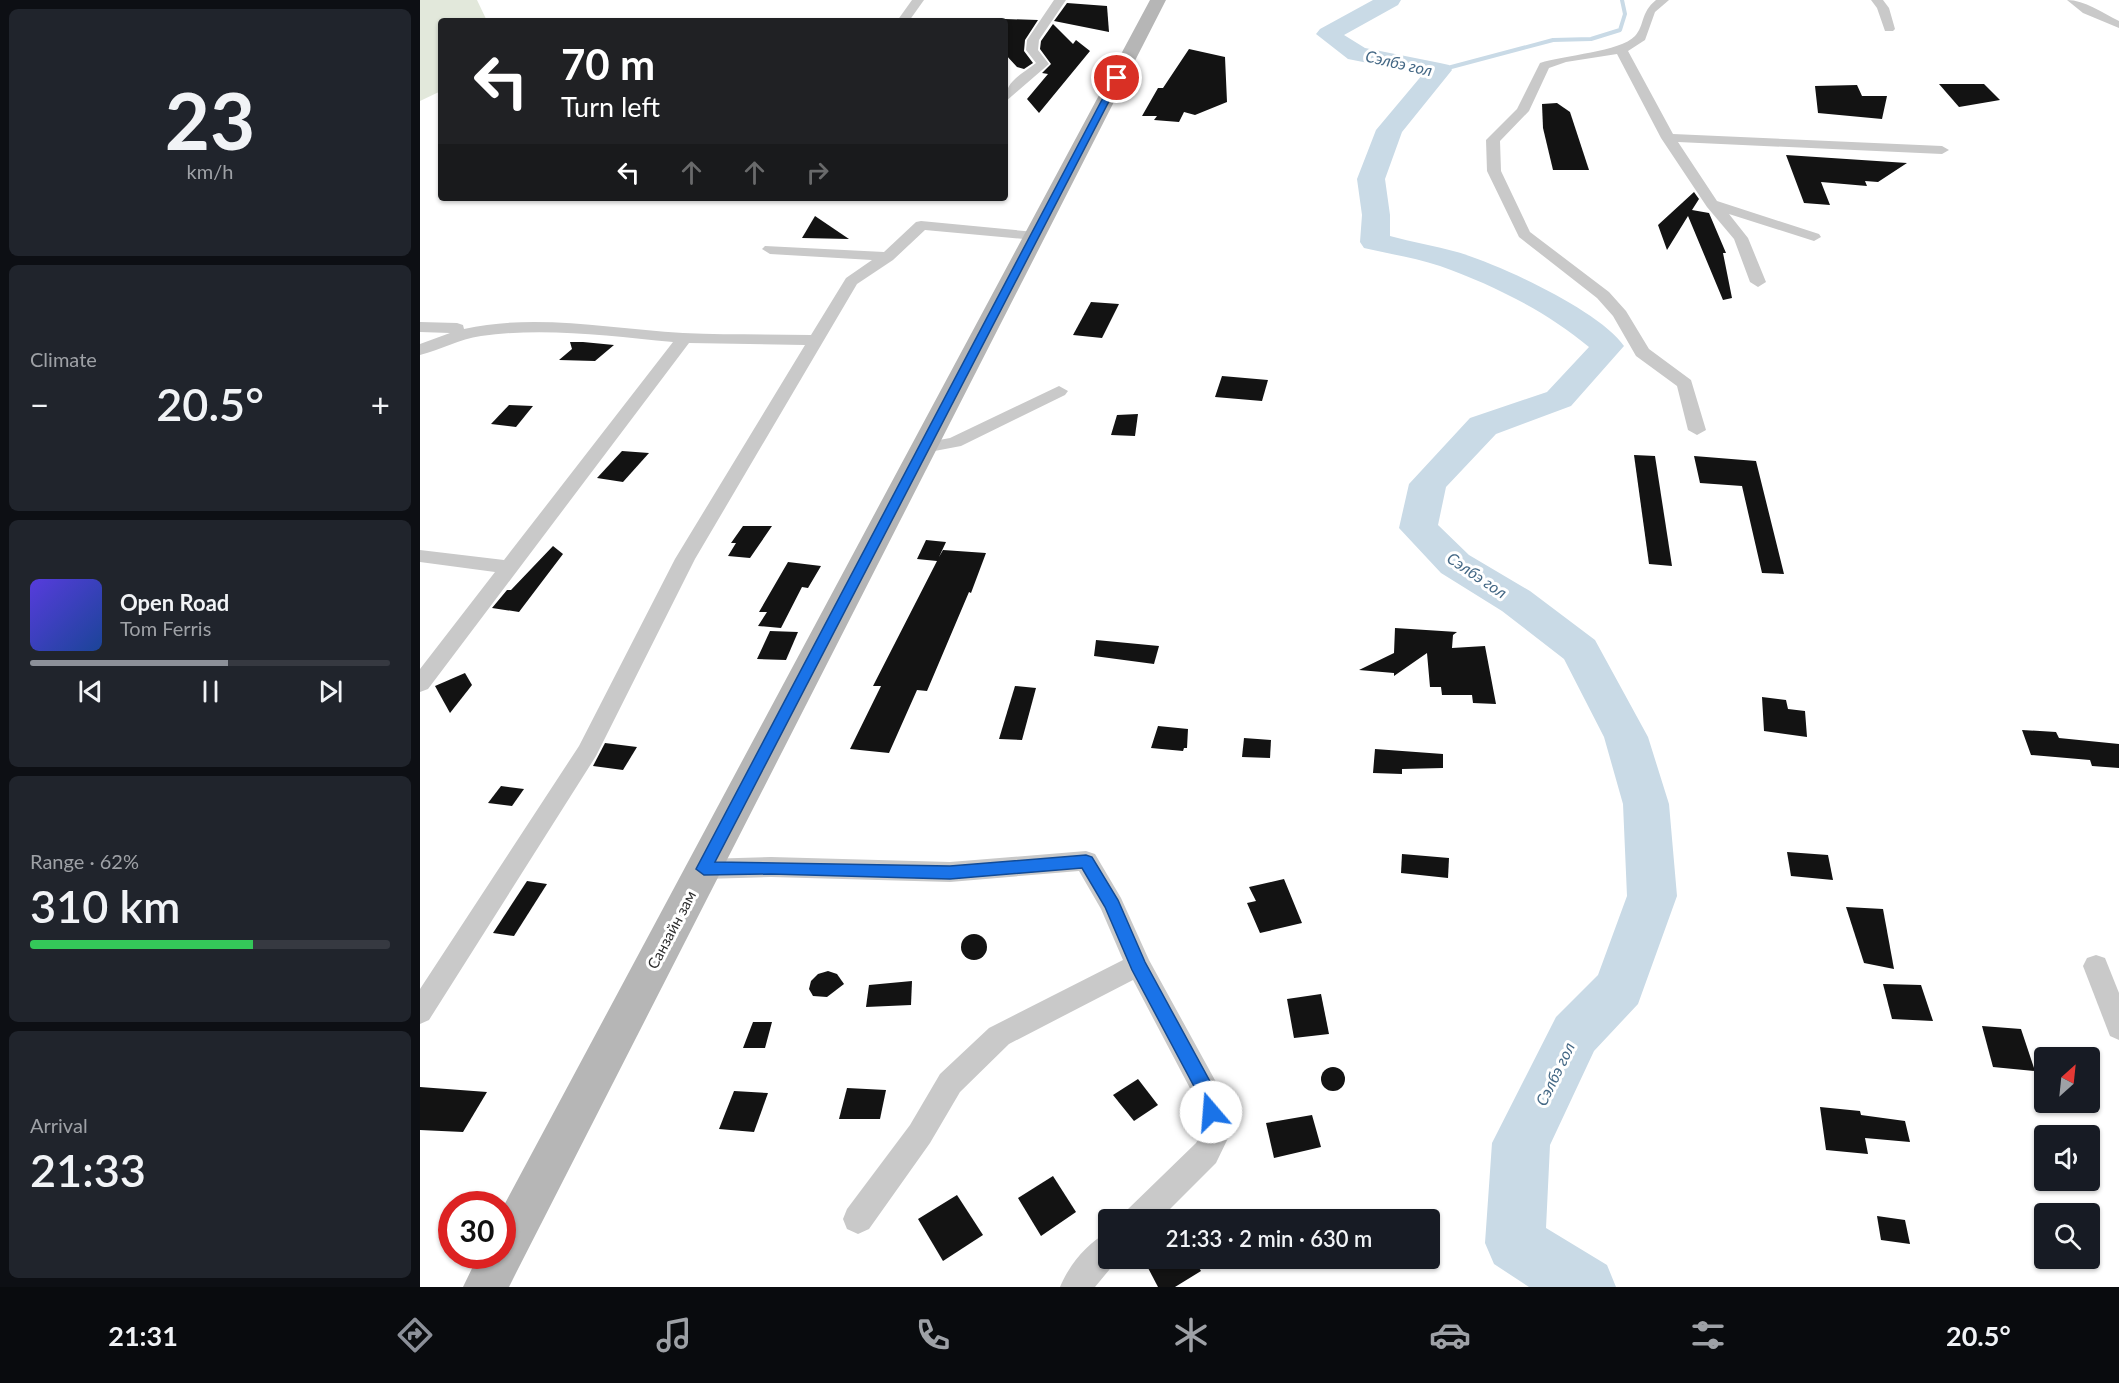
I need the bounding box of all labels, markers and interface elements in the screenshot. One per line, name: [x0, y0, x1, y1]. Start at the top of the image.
text: 70 m: [561, 39, 655, 89]
icon: left: [462, 42, 540, 120]
water label: Сэлбэ гол: [1364, 46, 1434, 79]
pin: [1091, 52, 1142, 103]
icon: arrive: [1100, 61, 1133, 94]
text: 23: [165, 73, 255, 167]
text: Turn left: [561, 90, 660, 123]
icon: left: [612, 156, 645, 189]
icon: ahead: [675, 156, 708, 189]
icon: ahead: [738, 156, 771, 189]
icon: right: [801, 156, 834, 189]
text: km/h: [187, 159, 233, 183]
text: Climate: [30, 347, 97, 371]
text: 20.5°: [156, 377, 264, 431]
text: −: [30, 384, 49, 424]
text: +: [371, 384, 390, 424]
water label: Сэлбэ гол: [1444, 548, 1511, 601]
text: Open Road: [120, 589, 229, 616]
text: Tom Ferris: [120, 616, 211, 640]
icon: previous: [74, 675, 107, 708]
icon: pause: [194, 675, 227, 708]
icon: next: [314, 675, 347, 708]
text: Range · 62%: [30, 849, 139, 873]
text: 310 km: [30, 879, 180, 933]
street label: Санзайн зам: [643, 887, 699, 972]
water label: Сэлбэ гол: [1531, 1039, 1578, 1109]
north arrow: [2034, 1047, 2100, 1113]
map controls: [2034, 1047, 2100, 1269]
position arrow: [1179, 1080, 1243, 1144]
text: Arrival: [30, 1113, 88, 1137]
button: sound: [2034, 1125, 2100, 1191]
text: 21:33: [30, 1143, 146, 1197]
speed limit sign: 30: [438, 1191, 516, 1269]
button: search: [2034, 1203, 2100, 1269]
text: 21:33 · 2 min · 630 m: [1166, 1225, 1372, 1252]
icon: directions: [394, 1314, 436, 1356]
icon: music: [653, 1314, 695, 1356]
icon: phone: [912, 1314, 954, 1356]
icon: climate: [1170, 1314, 1212, 1356]
icon: car: [1429, 1314, 1471, 1356]
icon: filters: [1687, 1314, 1729, 1356]
text: 21:31: [108, 1319, 178, 1352]
text: 20.5°: [1946, 1319, 2011, 1352]

